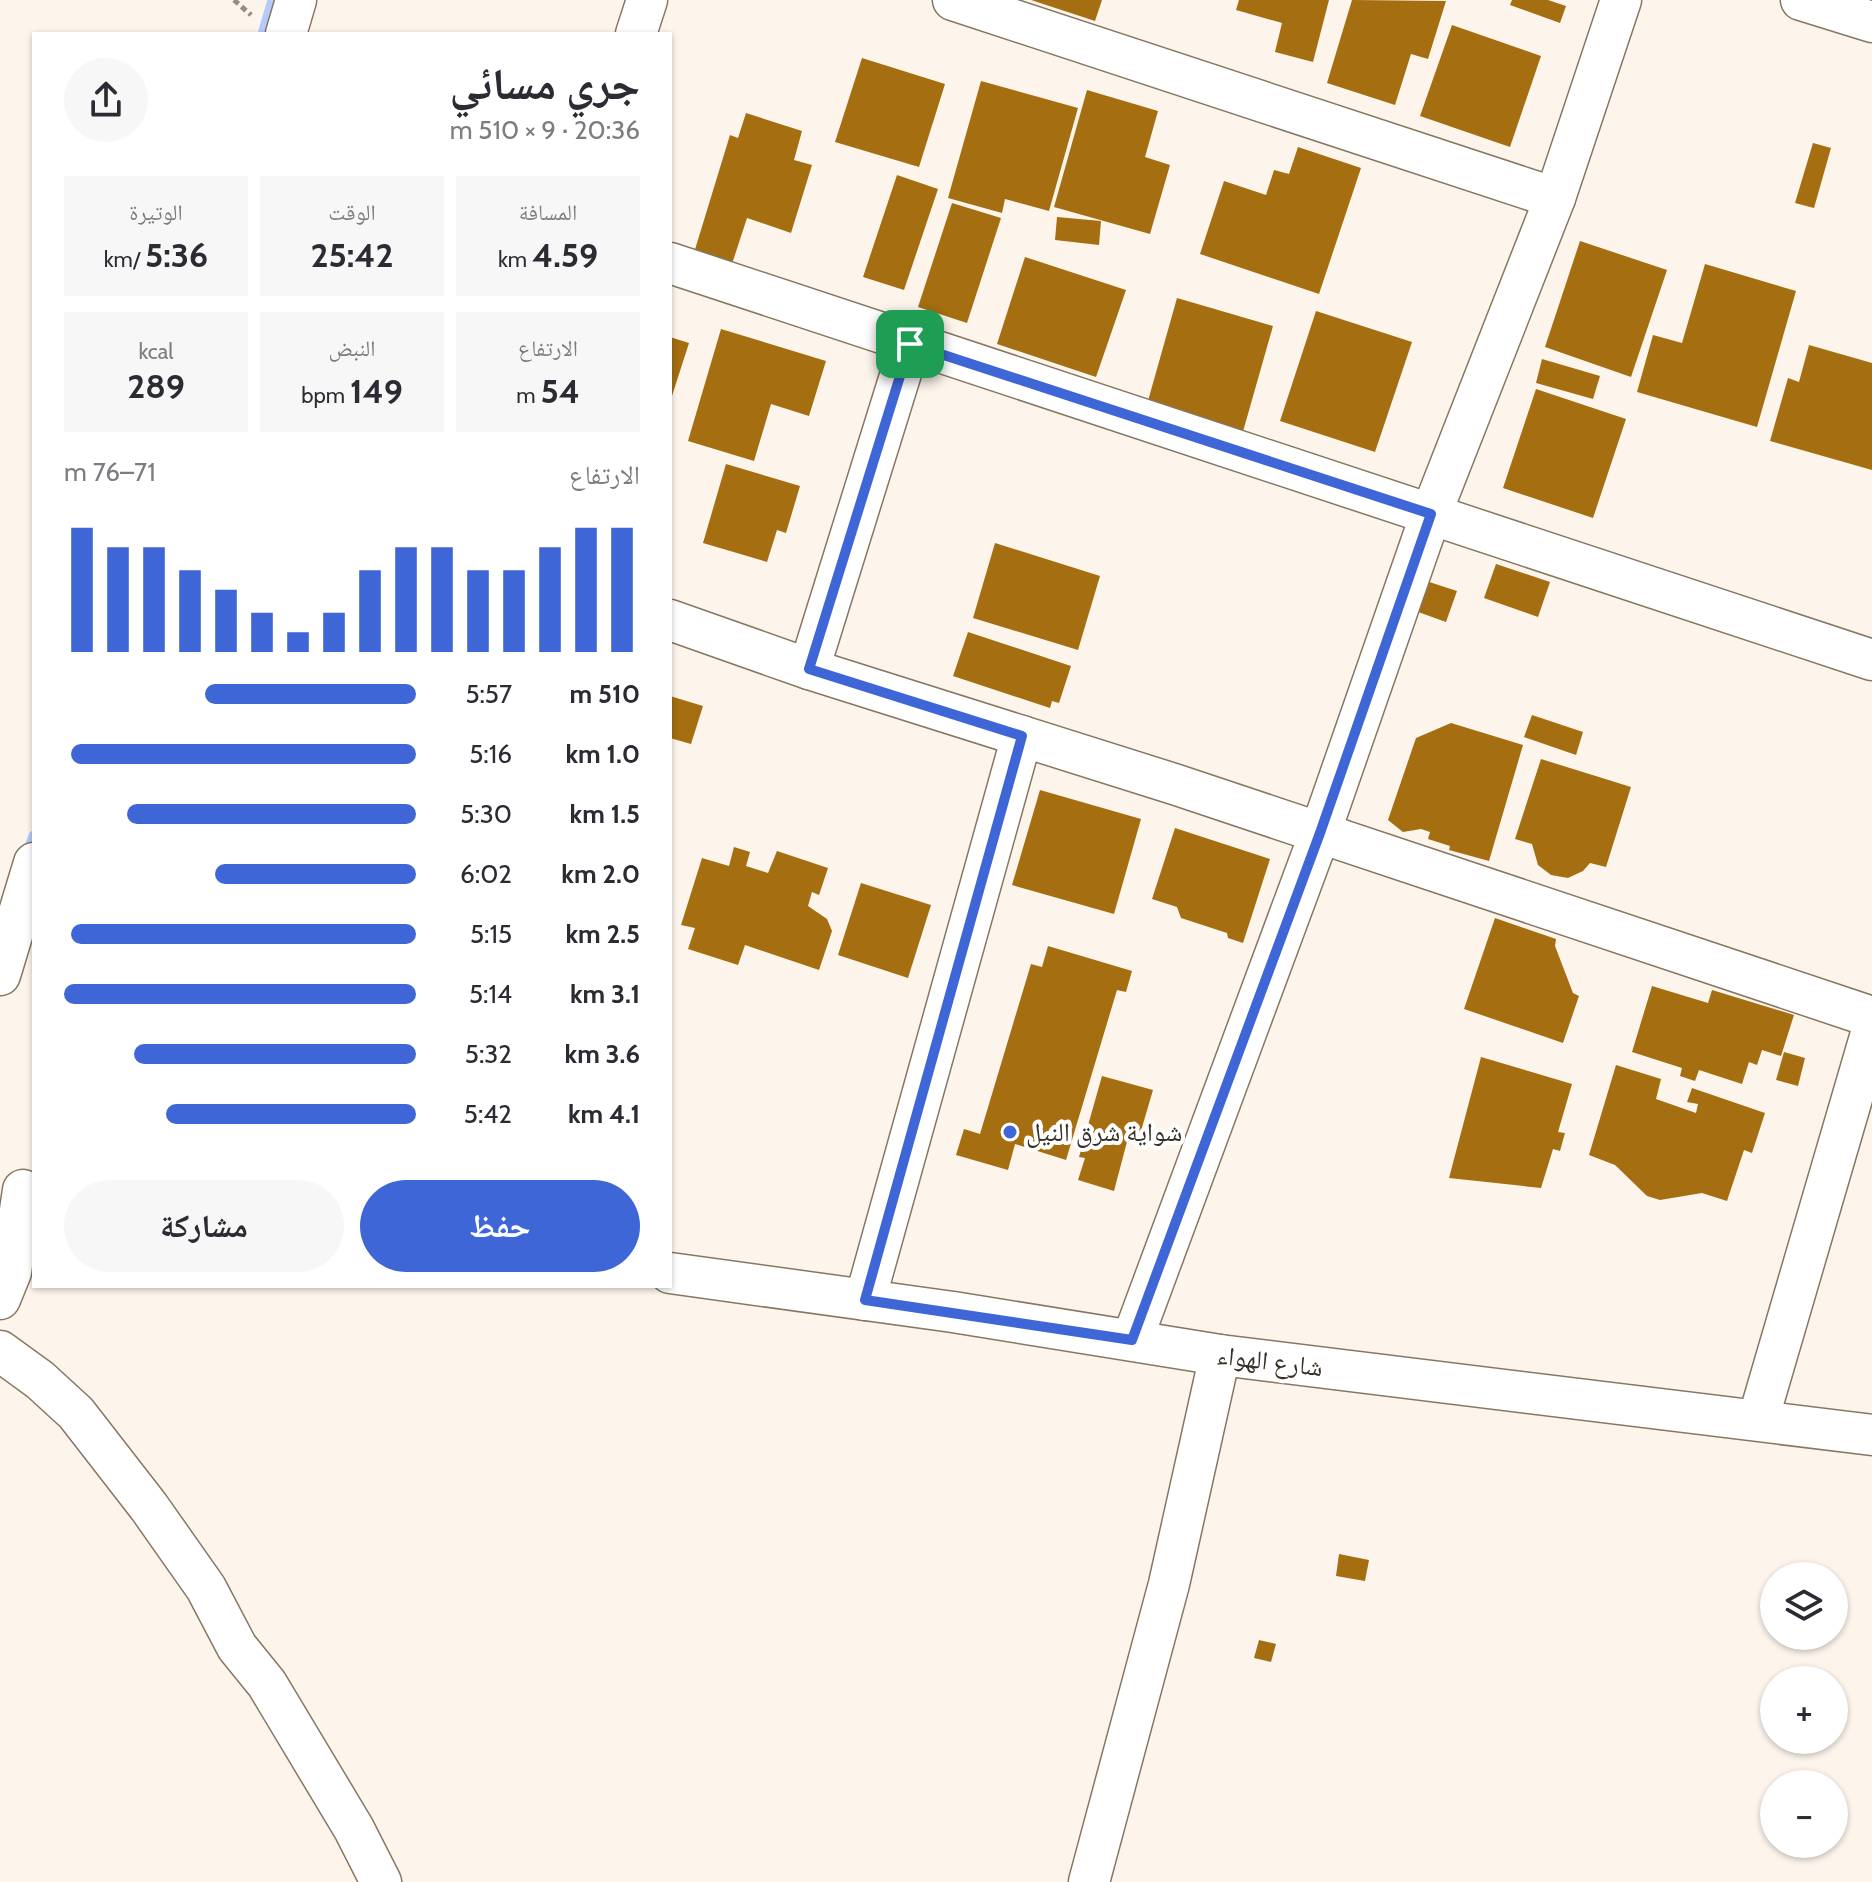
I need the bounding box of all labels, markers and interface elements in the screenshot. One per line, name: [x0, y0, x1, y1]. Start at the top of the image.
text: جري مسائي: [450, 57, 640, 110]
button: share: [64, 58, 148, 142]
text: 20:36 · 9 × 510 m: [450, 114, 640, 146]
text: الوتيرة: [129, 199, 183, 226]
text: الوقت: [328, 199, 376, 226]
text: المسافة: [519, 199, 577, 226]
text: 5:36: [145, 234, 208, 276]
text: 25:42: [311, 234, 393, 276]
text: 4.59: [532, 234, 598, 276]
text: /km: [104, 246, 145, 273]
text: km: [498, 246, 532, 273]
pin: [876, 310, 944, 378]
icon: arrive: [888, 322, 932, 366]
text: النبض: [329, 335, 375, 362]
text: الارتفاع: [518, 335, 578, 362]
text: kcal: [138, 338, 174, 365]
text: 289: [127, 365, 185, 407]
text: 149: [350, 370, 403, 412]
text: 54: [540, 370, 580, 412]
text: bpm: [301, 382, 350, 409]
text: m: [516, 382, 540, 409]
text: 71–76 m: [64, 456, 156, 488]
text: الارتفاع: [569, 459, 640, 491]
text: 5:57: [465, 678, 512, 710]
text: 510 m: [570, 678, 640, 710]
text: 5:16: [469, 738, 512, 770]
text: 1.0 km: [565, 738, 640, 770]
text: 5:30: [460, 798, 512, 830]
text: 1.5 km: [570, 798, 640, 830]
text: 6:02: [460, 858, 512, 890]
text: 2.0 km: [561, 858, 640, 890]
text: 5:15: [470, 918, 512, 950]
text: 2.5 km: [565, 918, 640, 950]
text: 5:14: [469, 978, 512, 1010]
text: 3.1 km: [570, 978, 640, 1010]
text: 5:32: [465, 1038, 512, 1070]
text: 3.6 km: [565, 1038, 640, 1070]
text: 5:42: [464, 1098, 512, 1130]
text: 4.1 km: [568, 1098, 640, 1130]
place label: شواية شرق النيل: [1026, 1116, 1182, 1148]
marker: شواية شرق النيل: [1001, 1123, 1019, 1141]
button: مشاركة: [64, 1180, 344, 1272]
button: حفظ: [360, 1180, 640, 1272]
street label: شارع الهواء: [1215, 1339, 1325, 1383]
map controls: [1760, 1562, 1848, 1858]
button: layers: [1760, 1562, 1848, 1650]
button: +: [1760, 1666, 1848, 1754]
button: −: [1760, 1770, 1848, 1858]

